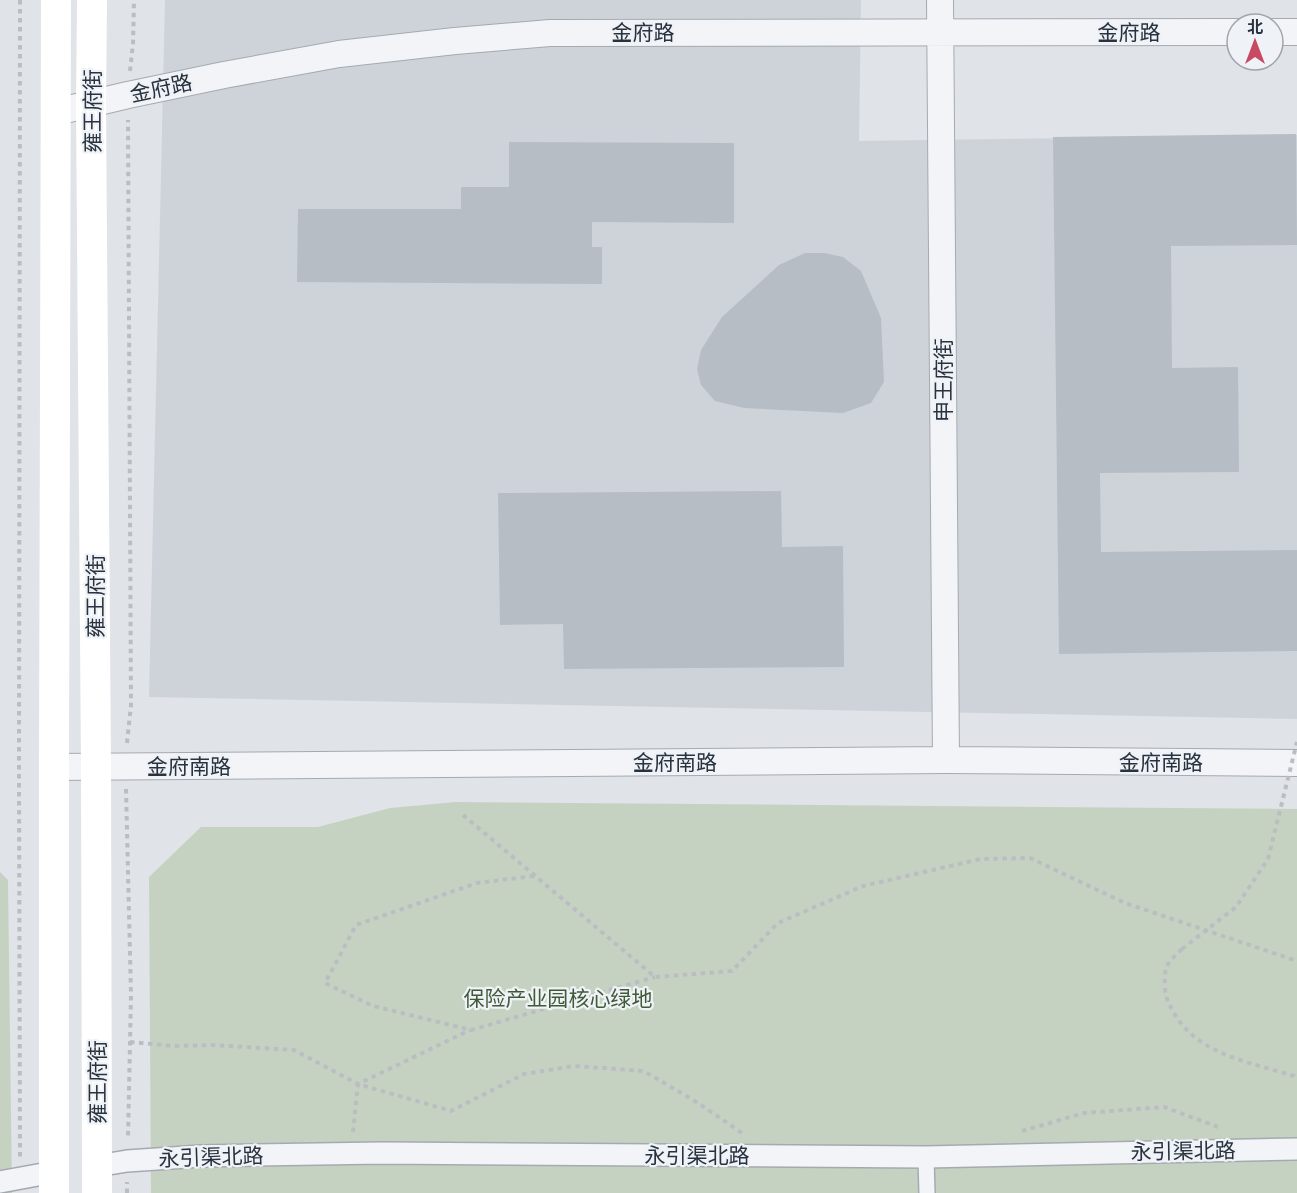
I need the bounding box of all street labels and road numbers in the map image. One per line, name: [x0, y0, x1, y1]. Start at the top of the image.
street label: 金府路: [612, 20, 675, 45]
street label: 金府路: [1098, 20, 1161, 45]
street label: 雍王府街: [80, 69, 105, 153]
street label: 金府路: [128, 69, 194, 107]
street label: 申王府街: [931, 338, 956, 422]
street label: 雍王府街: [83, 554, 108, 638]
street label: 金府南路: [633, 750, 717, 775]
street label: 金府南路: [1119, 750, 1203, 775]
street label: 金府南路: [147, 754, 231, 779]
street label: 雍王府街: [85, 1040, 110, 1124]
street label: 永引渠北路: [1130, 1138, 1236, 1164]
street label: 永引渠北路: [158, 1143, 264, 1171]
street label: 永引渠北路: [645, 1143, 750, 1168]

